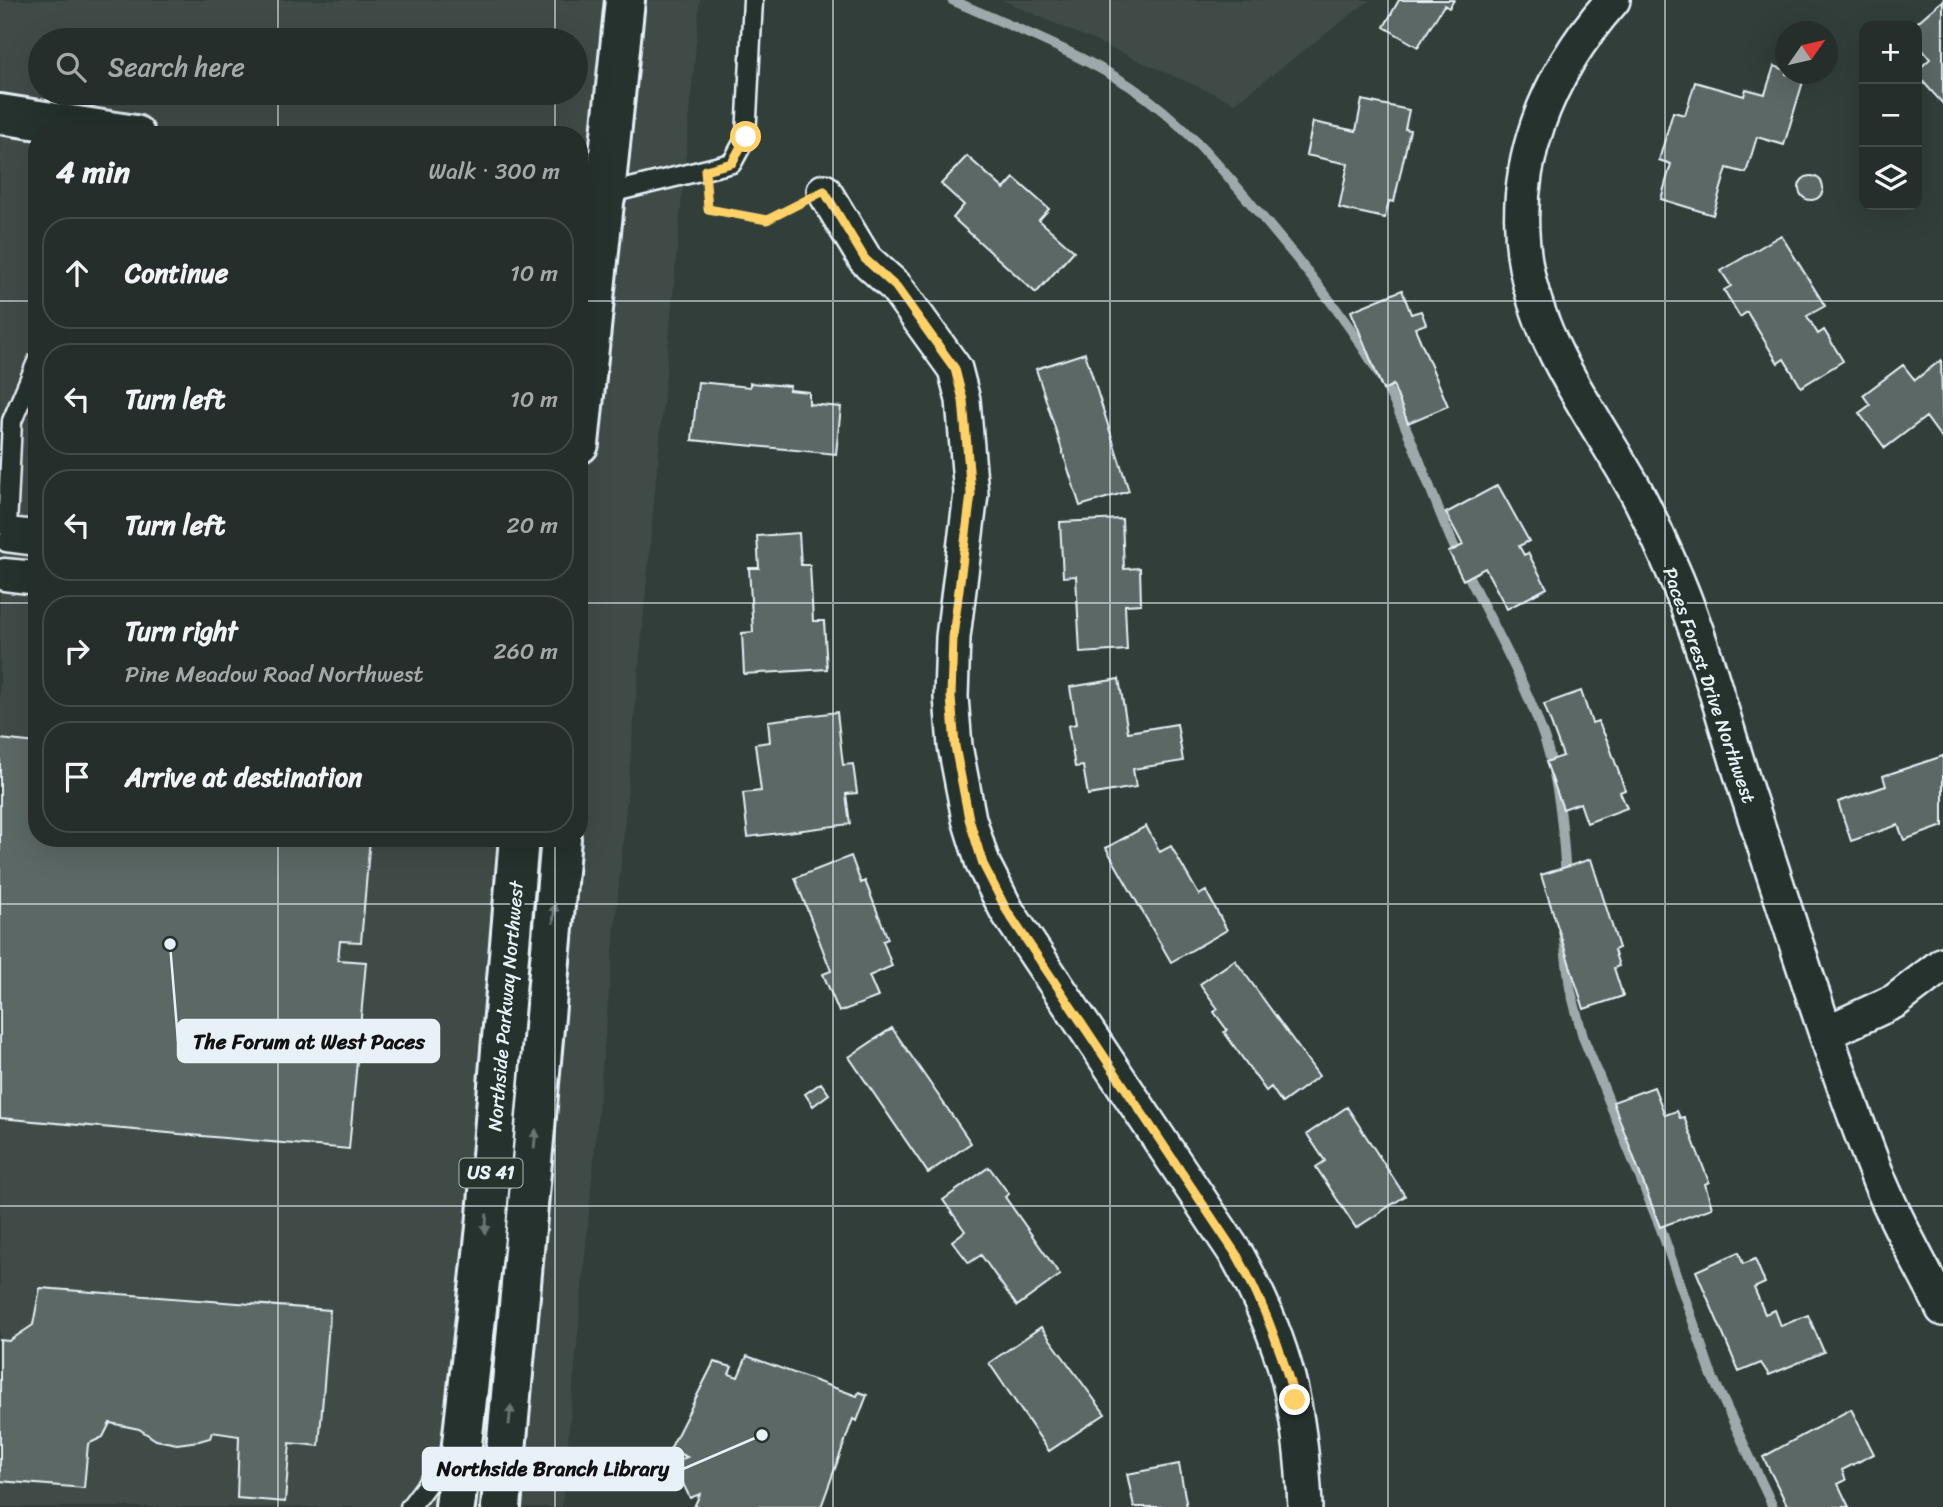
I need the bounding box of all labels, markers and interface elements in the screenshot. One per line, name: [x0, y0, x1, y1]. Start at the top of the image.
north arrow: [1775, 21, 1838, 84]
map controls: [1859, 21, 1922, 210]
button: +: [1859, 21, 1922, 84]
search box: [28, 28, 588, 105]
text: Search here: [108, 44, 245, 90]
icon: search: [52, 48, 90, 86]
button: −: [1859, 84, 1922, 147]
route start: [730, 121, 761, 152]
text: 4 min: [56, 145, 130, 199]
button: layers: [1859, 147, 1922, 210]
text: Walk · 300 m: [428, 151, 560, 192]
text: Continue: [125, 250, 228, 296]
text: 10 m: [510, 253, 558, 294]
icon: ahead: [58, 254, 96, 292]
text: Turn left: [125, 376, 225, 422]
text: 10 m: [510, 379, 558, 420]
icon: left: [58, 380, 96, 418]
text: Turn left: [125, 502, 225, 548]
text: 20 m: [507, 505, 558, 546]
icon: left: [58, 506, 96, 544]
street label: Paces Forest Drive Northwest: [1654, 563, 1766, 808]
text: Turn right: [125, 608, 238, 654]
text: 260 m: [493, 631, 558, 672]
icon: right: [58, 632, 96, 670]
text: Pine Meadow Road Northwest: [125, 654, 424, 695]
text: Arrive at destination: [125, 754, 362, 800]
icon: arrive: [58, 758, 96, 796]
street label: Northside Parkway Northwest: [478, 878, 533, 1133]
one-way arrow: [549, 901, 560, 923]
callout: The Forum at West Paces: [178, 1020, 439, 1062]
text: The Forum at West Paces: [193, 1023, 425, 1061]
one-way arrow: [530, 1128, 541, 1150]
road number: US 41: [460, 1158, 522, 1188]
one-way arrow: [480, 1213, 491, 1235]
route end: [1279, 1384, 1310, 1415]
one-way arrow: [505, 1403, 516, 1425]
callout: Northside Branch Library: [423, 1448, 683, 1490]
text: Northside Branch Library: [436, 1450, 670, 1488]

